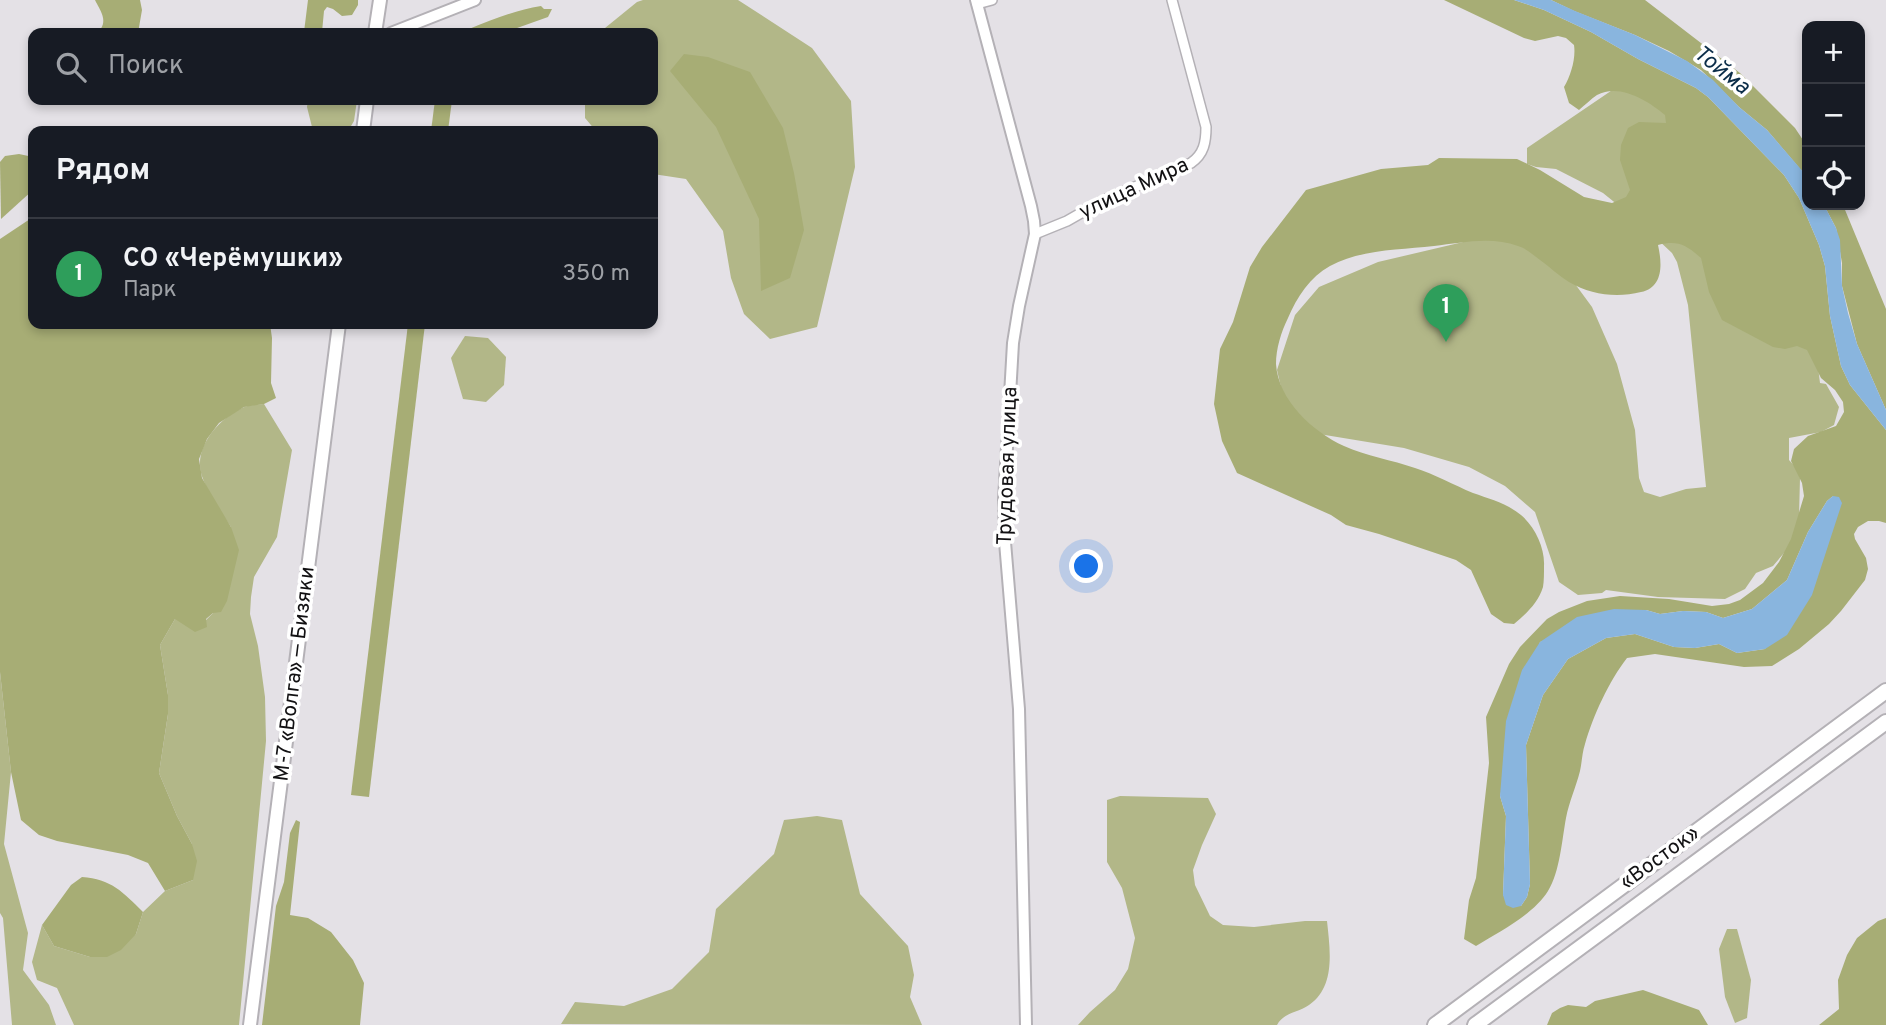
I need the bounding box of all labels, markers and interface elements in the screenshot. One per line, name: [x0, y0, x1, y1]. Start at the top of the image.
map controls: [1802, 21, 1865, 210]
button: +: [1802, 21, 1865, 84]
search box: [28, 28, 658, 105]
water label: Тойма: [1687, 40, 1755, 102]
icon: search: [52, 48, 90, 86]
text: Поиск: [108, 50, 184, 83]
button: −: [1802, 84, 1865, 147]
button: locate: [1802, 147, 1865, 210]
street label: улица Мира: [1075, 152, 1193, 226]
text: Рядом: [56, 153, 150, 190]
text: СО «Черёмушки»: [123, 243, 343, 276]
text: 1: [74, 260, 84, 289]
text: 350 m: [562, 260, 630, 289]
text: Парк: [123, 276, 177, 305]
pin: 1: [1423, 284, 1469, 342]
street label: Трудовая улица: [992, 386, 1024, 546]
your location: [1069, 549, 1103, 583]
street label: М-7 «Волга» — Бизяки: [268, 565, 322, 783]
street label: «Восток»: [1615, 820, 1705, 896]

